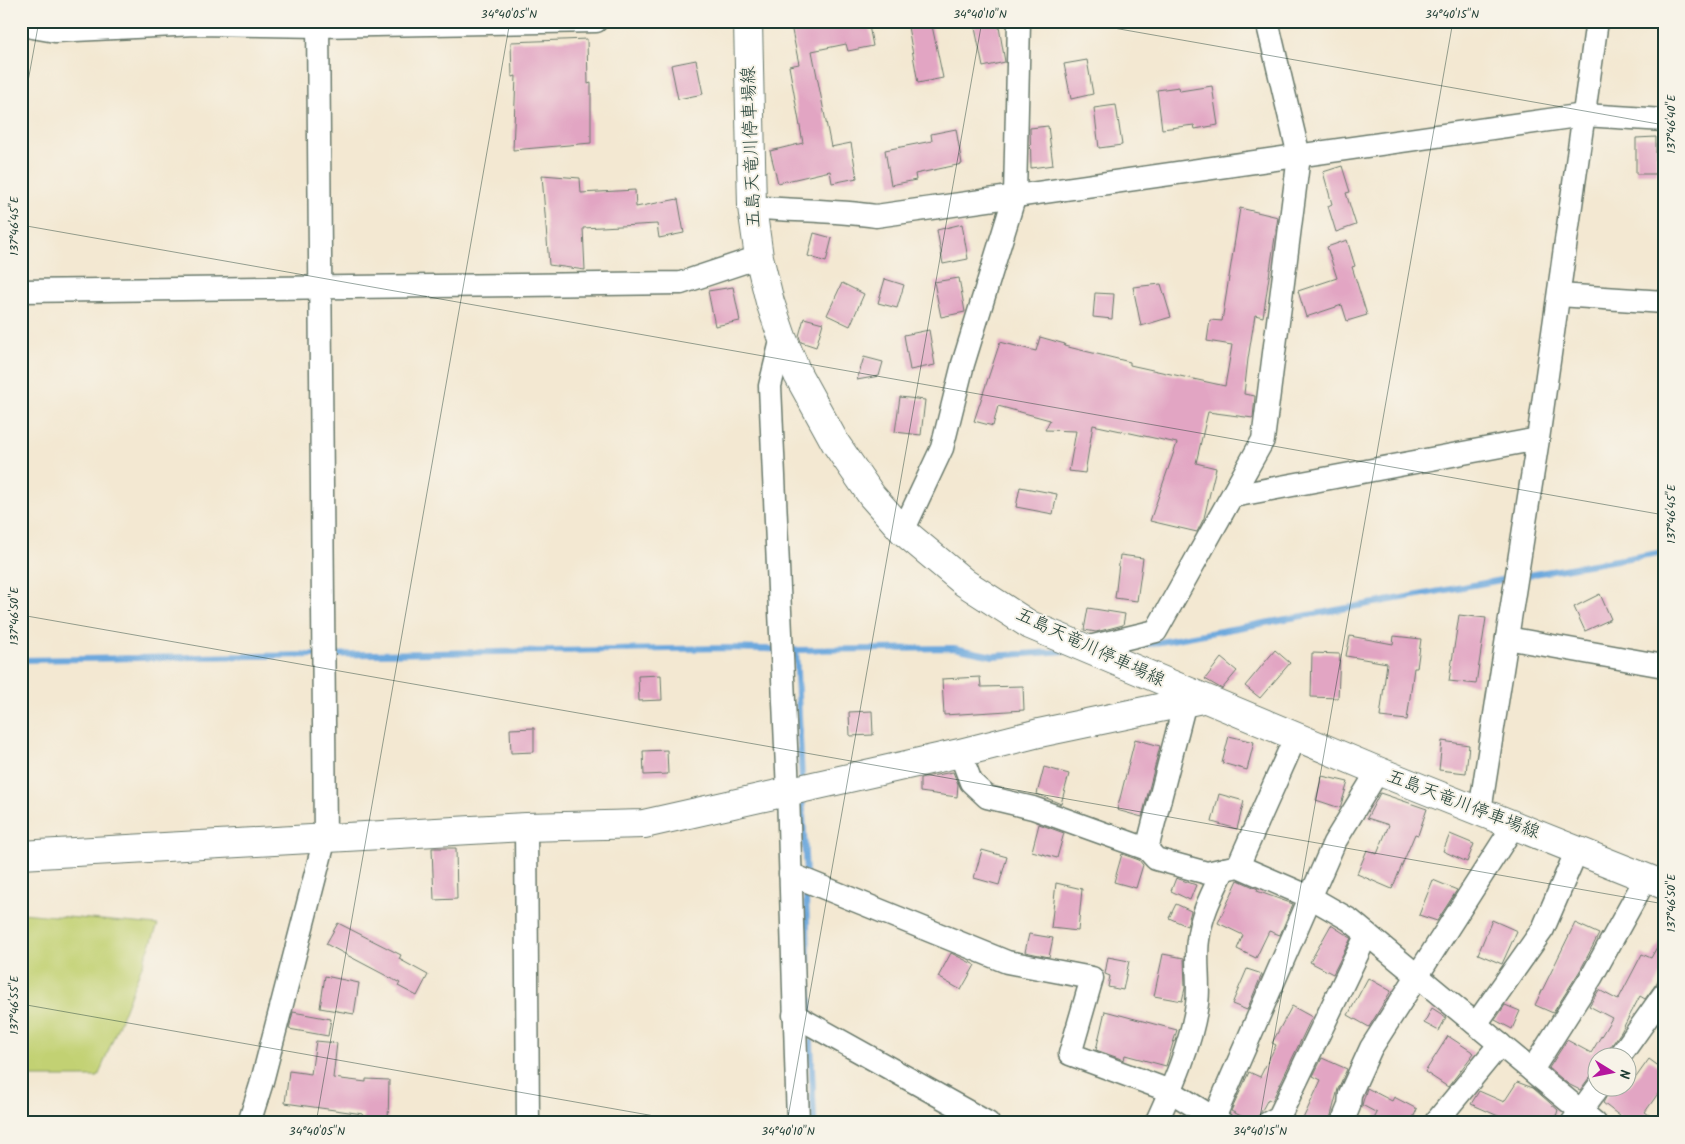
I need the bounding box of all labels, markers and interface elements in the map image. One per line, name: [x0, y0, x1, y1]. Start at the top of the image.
text: 34°40'05"N: [481, 5, 537, 24]
text: 34°40'10"N: [953, 5, 1007, 24]
text: 34°40'15"N: [1425, 5, 1479, 24]
street label: 五島天竜川停車場線: [735, 66, 769, 228]
text: 137°46'40"E: [1662, 94, 1681, 153]
text: 137°46'45"E: [5, 195, 24, 256]
text: 137°46'45"E: [1662, 483, 1681, 544]
text: 137°46'50"E: [5, 586, 24, 645]
street label: 五島天竜川停車場線: [1010, 601, 1170, 695]
street label: 五島天竜川停車場線: [1382, 762, 1544, 848]
text: 137°46'50"E: [1662, 873, 1681, 932]
text: 137°46'55"E: [5, 974, 24, 1035]
north arrow: [1588, 1046, 1638, 1096]
text: N: [1612, 1068, 1635, 1081]
text: 34°40'05"N: [289, 1122, 345, 1141]
text: 34°40'10"N: [761, 1122, 815, 1141]
text: 34°40'15"N: [1233, 1122, 1287, 1141]

